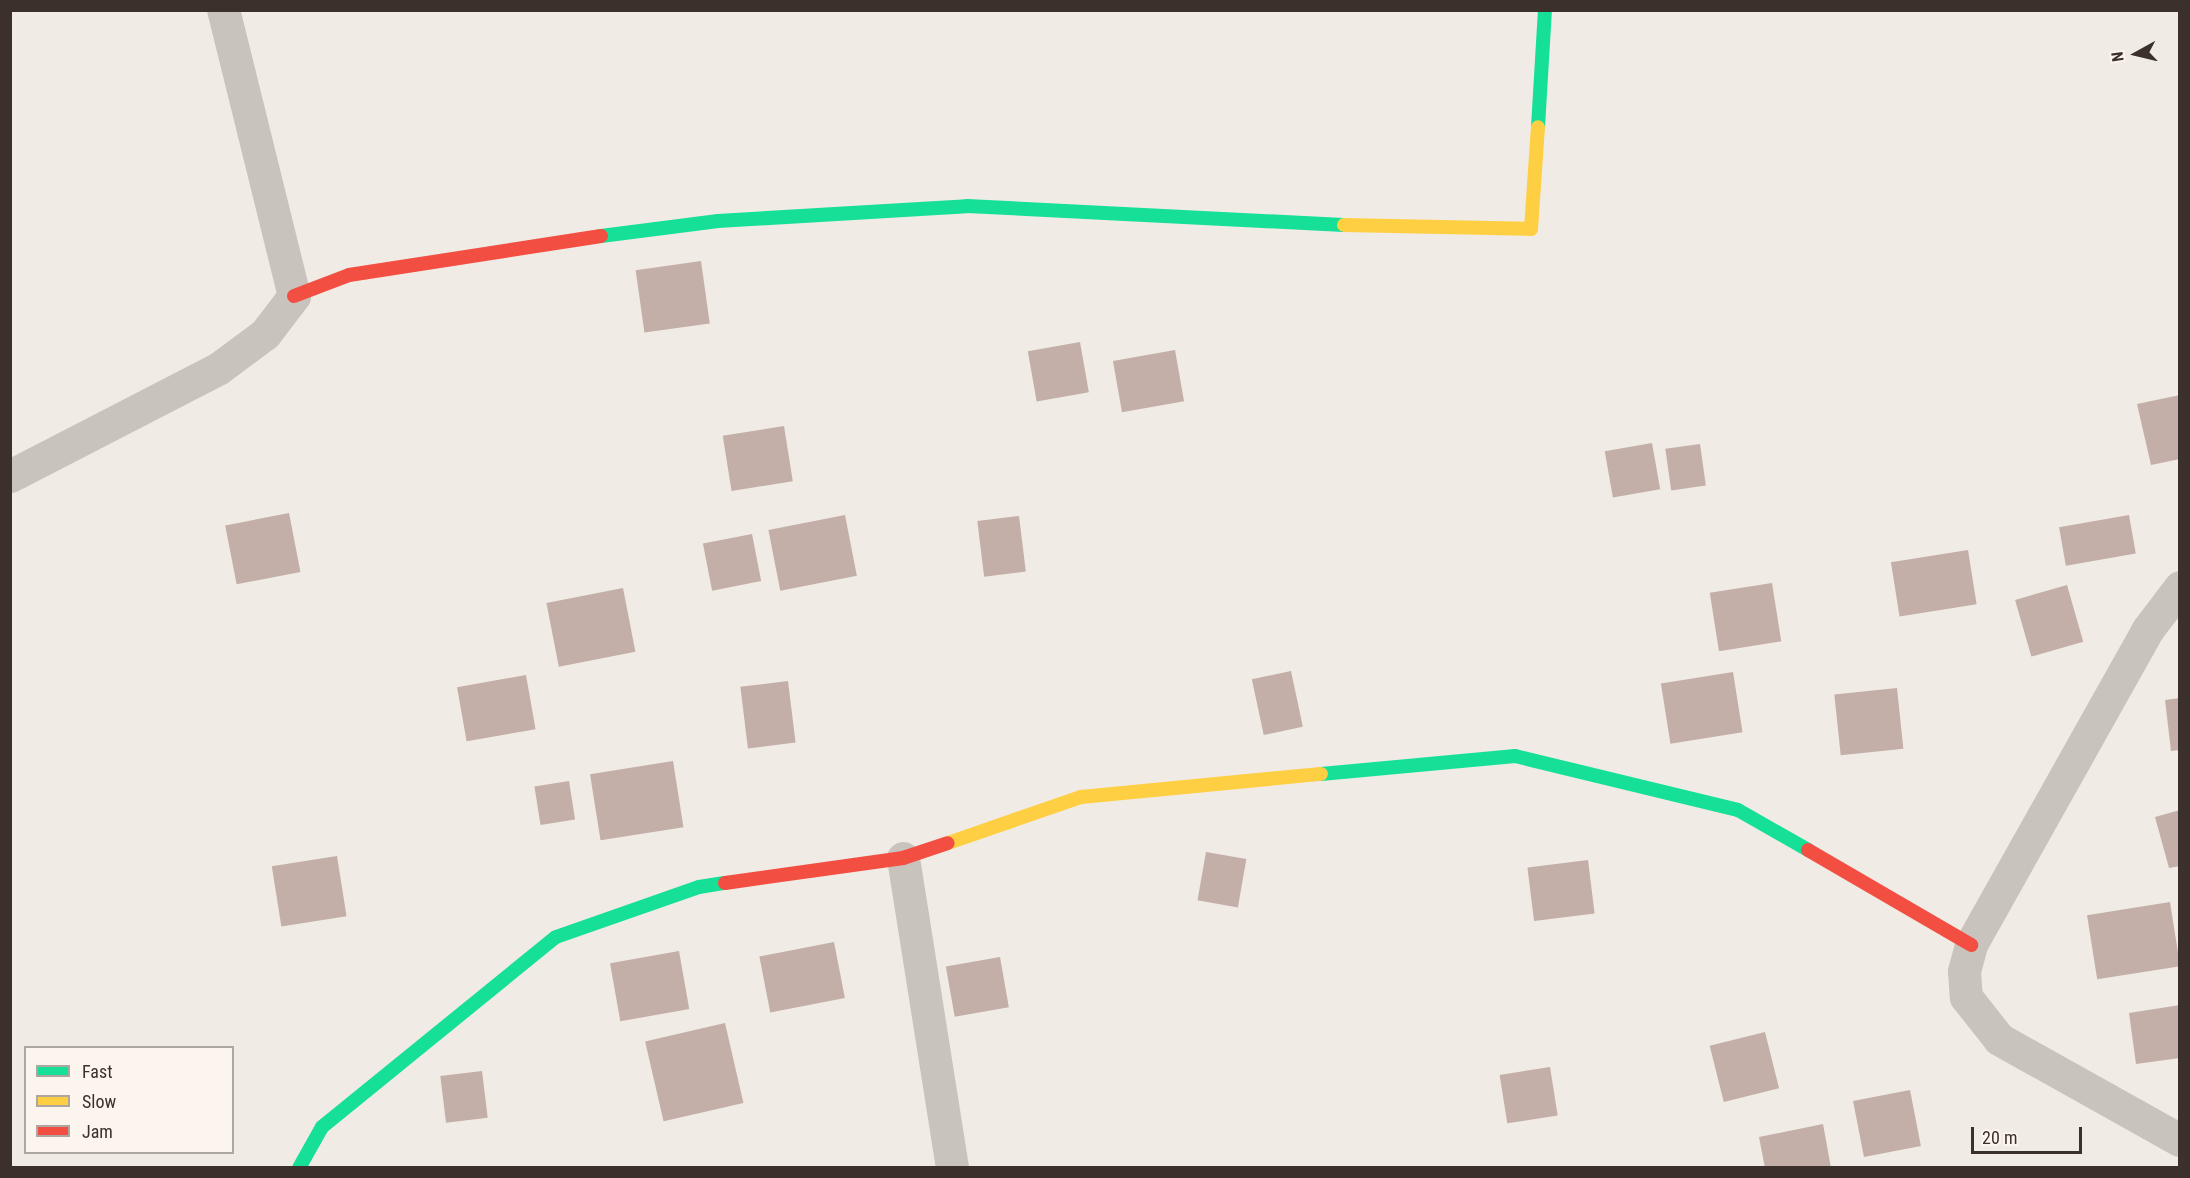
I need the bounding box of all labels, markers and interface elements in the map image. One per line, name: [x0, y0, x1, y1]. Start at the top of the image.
north arrow: [2106, 24, 2166, 84]
text: N: [2108, 50, 2128, 63]
legend: [24, 1046, 234, 1154]
text: Fast: [82, 1061, 113, 1082]
text: Slow: [82, 1091, 116, 1112]
scale bar: [1974, 1115, 2085, 1153]
text: Jam: [82, 1121, 113, 1142]
text: 20 m: [1982, 1127, 2017, 1148]

